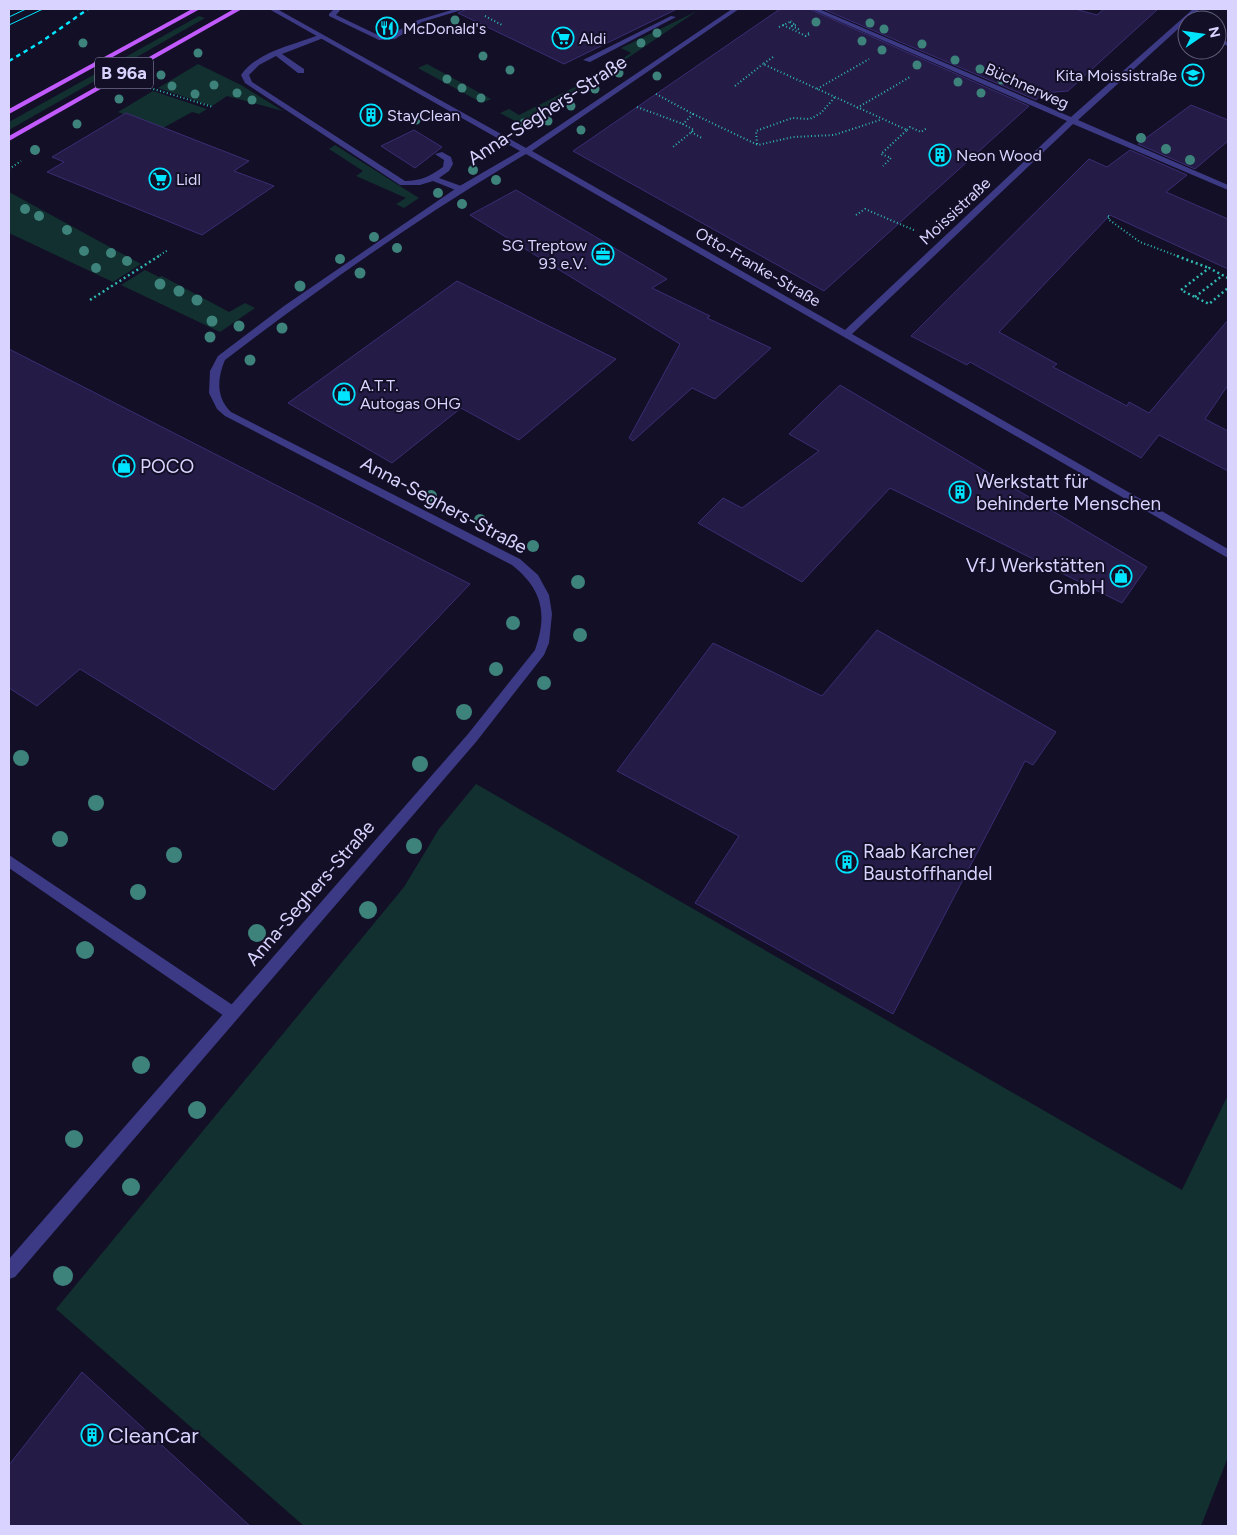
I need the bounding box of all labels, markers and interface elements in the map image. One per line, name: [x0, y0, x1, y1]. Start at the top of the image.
north arrow: [1177, 10, 1227, 60]
restaurant icon: McDonald's: [375, 16, 399, 40]
place label: McDonald's: [403, 19, 486, 38]
text: N: [1205, 25, 1224, 39]
supermarket icon: Aldi: [551, 26, 575, 50]
place label: Aldi: [579, 29, 606, 48]
street label: Anna-Seghers-Straße: [463, 50, 631, 170]
road number: B 96a: [95, 58, 153, 88]
street label: Büchnerweg: [982, 59, 1072, 113]
school or university icon: Kita Moissistraße: [1181, 63, 1205, 87]
place label: Kita Moissistraße: [1055, 66, 1177, 85]
building icon: StayClean: [359, 103, 383, 127]
place label: StayClean: [387, 106, 460, 125]
building icon: Neon Wood: [928, 143, 952, 167]
place label: Neon Wood: [956, 146, 1042, 165]
supermarket icon: Lidl: [148, 167, 172, 191]
place label: Lidl: [176, 170, 201, 189]
street label: Moissistraße: [916, 173, 995, 249]
street label: Otto-Franke-Straße: [692, 223, 824, 311]
place label: SG Treptow 93 e.V.: [502, 236, 587, 273]
office icon: SG Treptow 93 e.V.: [591, 242, 615, 266]
place label: A.T.T. Autogas OHG: [360, 376, 461, 413]
shop icon: A.T.T. Autogas OHG: [332, 382, 356, 406]
street label: Anna-Seghers-Straße: [357, 451, 531, 559]
shop icon: POCO: [112, 454, 136, 478]
place label: POCO: [140, 455, 194, 478]
place label: Werkstatt für behinderte Menschen: [976, 470, 1161, 515]
building icon: Werkstatt für behinderte Menschen: [948, 480, 972, 504]
place label: VfJ Werkstätten GmbH: [966, 554, 1105, 599]
shop icon: VfJ Werkstätten GmbH: [1109, 564, 1133, 588]
street label: Anna-Seghers-Straße: [241, 816, 379, 970]
place label: Raab Karcher Baustoffhandel: [863, 840, 993, 885]
building icon: Raab Karcher Baustoffhandel: [835, 850, 859, 874]
place label: CleanCar: [108, 1422, 199, 1449]
building icon: CleanCar: [80, 1423, 104, 1447]

